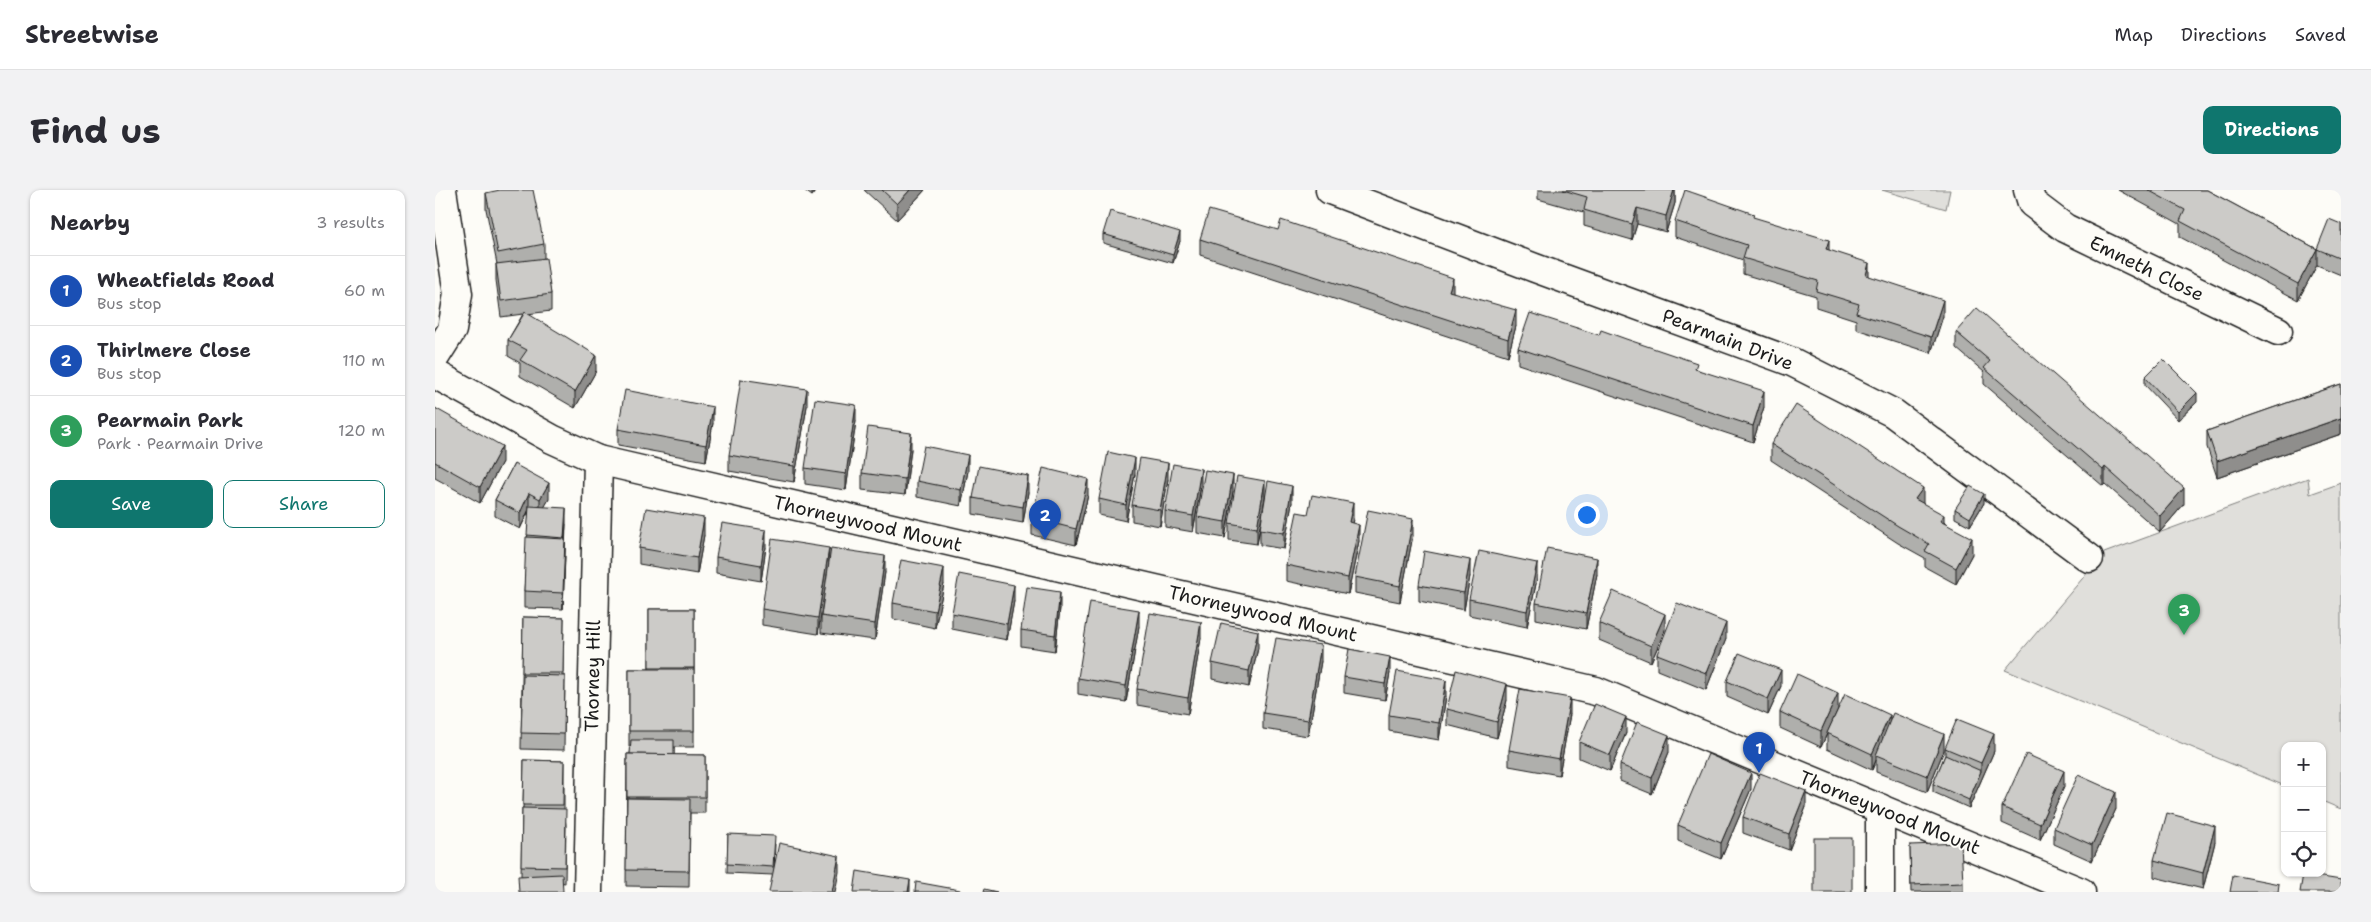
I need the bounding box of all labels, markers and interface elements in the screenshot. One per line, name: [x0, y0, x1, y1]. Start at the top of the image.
text: Streetwise: [25, 19, 159, 51]
text: Map: [2115, 23, 2153, 47]
text: Directions: [2181, 23, 2267, 47]
text: Saved: [2295, 23, 2346, 47]
button: Directions: [2203, 106, 2341, 154]
text: Find us: [30, 107, 161, 154]
text: Nearby: [50, 209, 130, 237]
text: 3 results: [316, 212, 385, 233]
street label: Emneth Close: [2085, 230, 2208, 307]
text: Wheatfields Road: [97, 268, 275, 293]
text: 1: [62, 280, 70, 301]
text: 60 m: [344, 280, 385, 301]
text: Bus stop: [97, 293, 162, 314]
street label: Pearmain Drive: [1659, 303, 1797, 376]
text: Thirlmere Close: [97, 338, 251, 363]
text: 2: [60, 350, 72, 371]
text: 110 m: [342, 350, 385, 371]
text: Bus stop: [97, 363, 162, 384]
text: Pearmain Park: [97, 408, 244, 433]
text: 3: [60, 420, 72, 441]
text: 120 m: [338, 420, 385, 441]
text: Park · Pearmain Drive: [97, 433, 263, 454]
button: Save: [50, 480, 213, 528]
button: Share: [223, 480, 385, 528]
street label: Thorneywood Mount: [771, 490, 965, 557]
pin: 2: [1029, 499, 1061, 540]
your location: [1574, 502, 1600, 528]
street label: Thorneywood Mount: [1166, 580, 1360, 647]
pin: 3: [2168, 594, 2200, 635]
street label: Thorney Hill: [579, 620, 606, 732]
pin: 1: [1743, 732, 1775, 773]
map controls: [2281, 742, 2326, 877]
button: +: [2281, 742, 2326, 787]
street label: Thorneywood Mount: [1796, 765, 1984, 860]
button: −: [2281, 787, 2326, 832]
button: locate: [2281, 832, 2326, 877]

